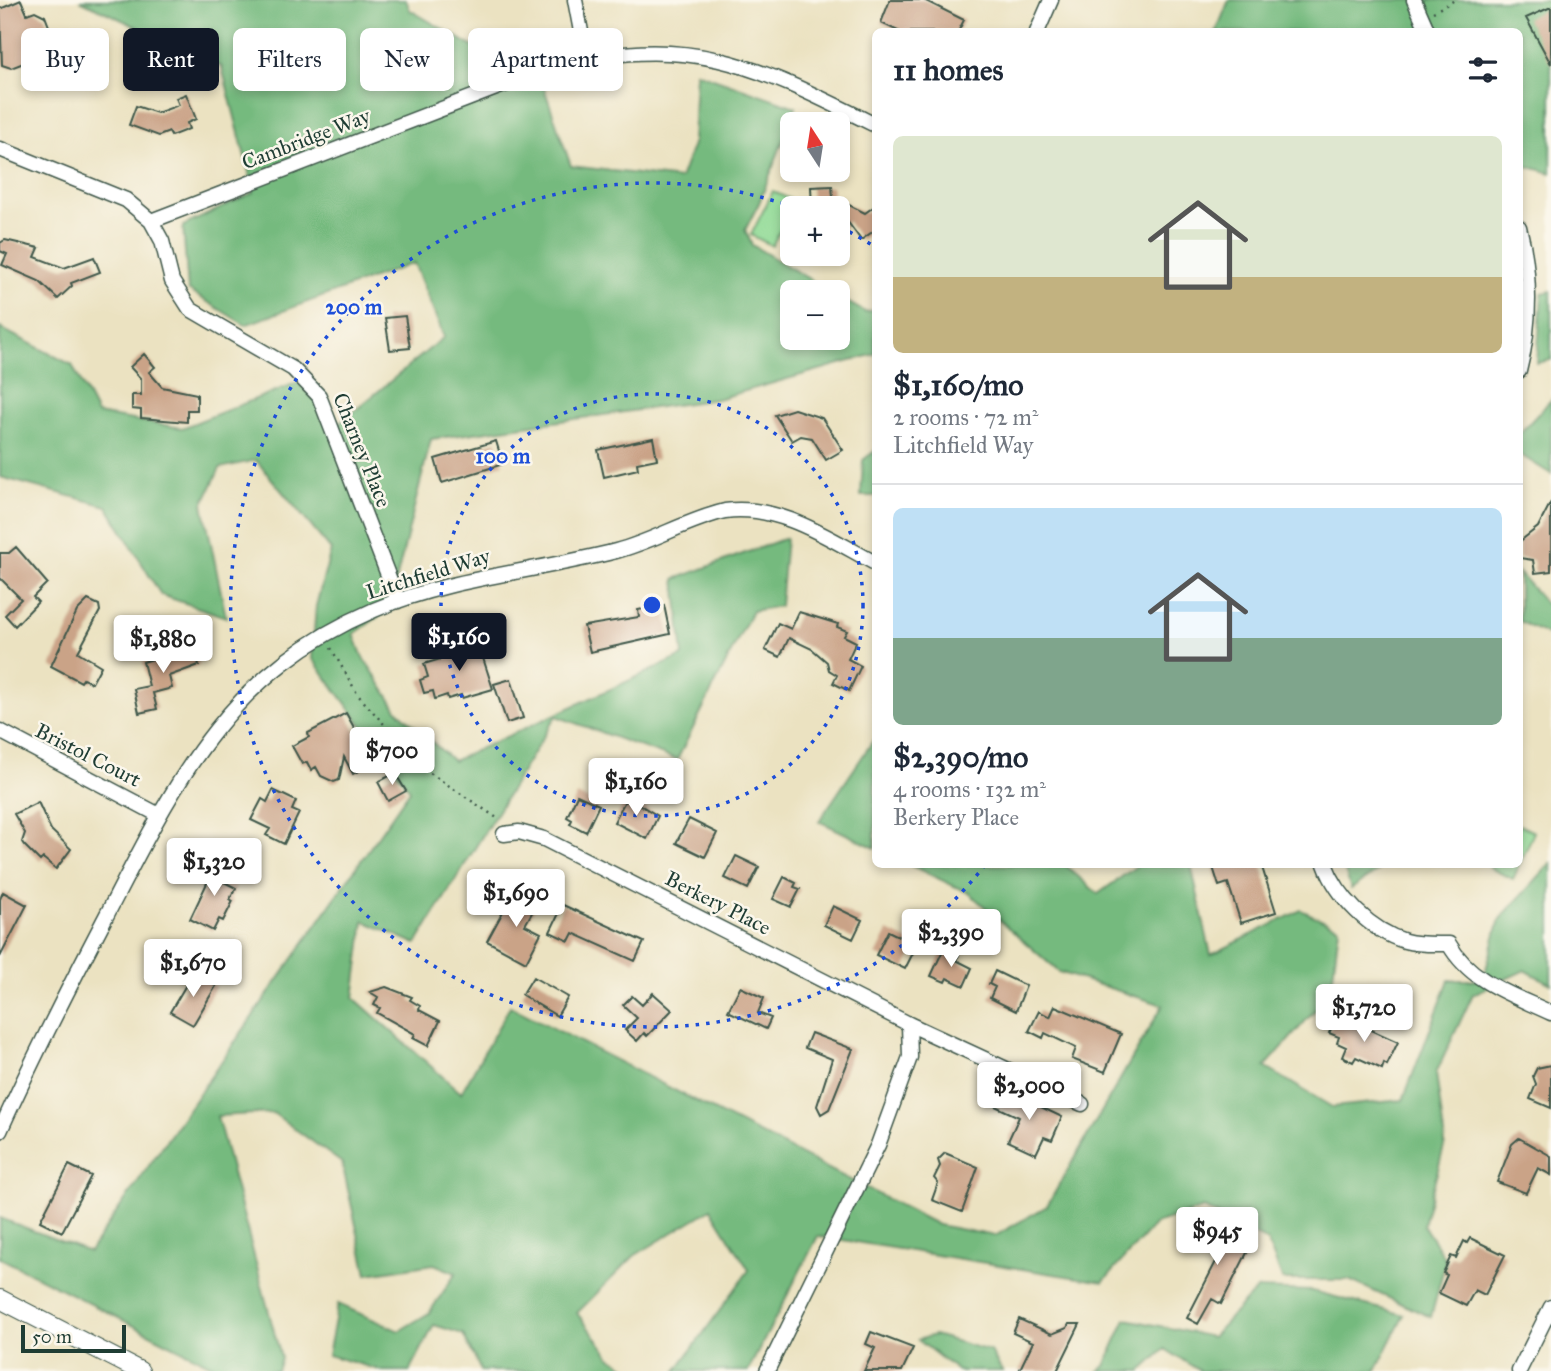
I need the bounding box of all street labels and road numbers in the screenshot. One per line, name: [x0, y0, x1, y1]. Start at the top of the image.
street label: Cambridge Way: [238, 102, 375, 175]
street label: Charney Place: [327, 389, 397, 511]
street label: Litchfield Way: [363, 543, 494, 605]
street label: Bristol Court: [31, 717, 146, 793]
street label: Berkery Place: [661, 865, 775, 941]

